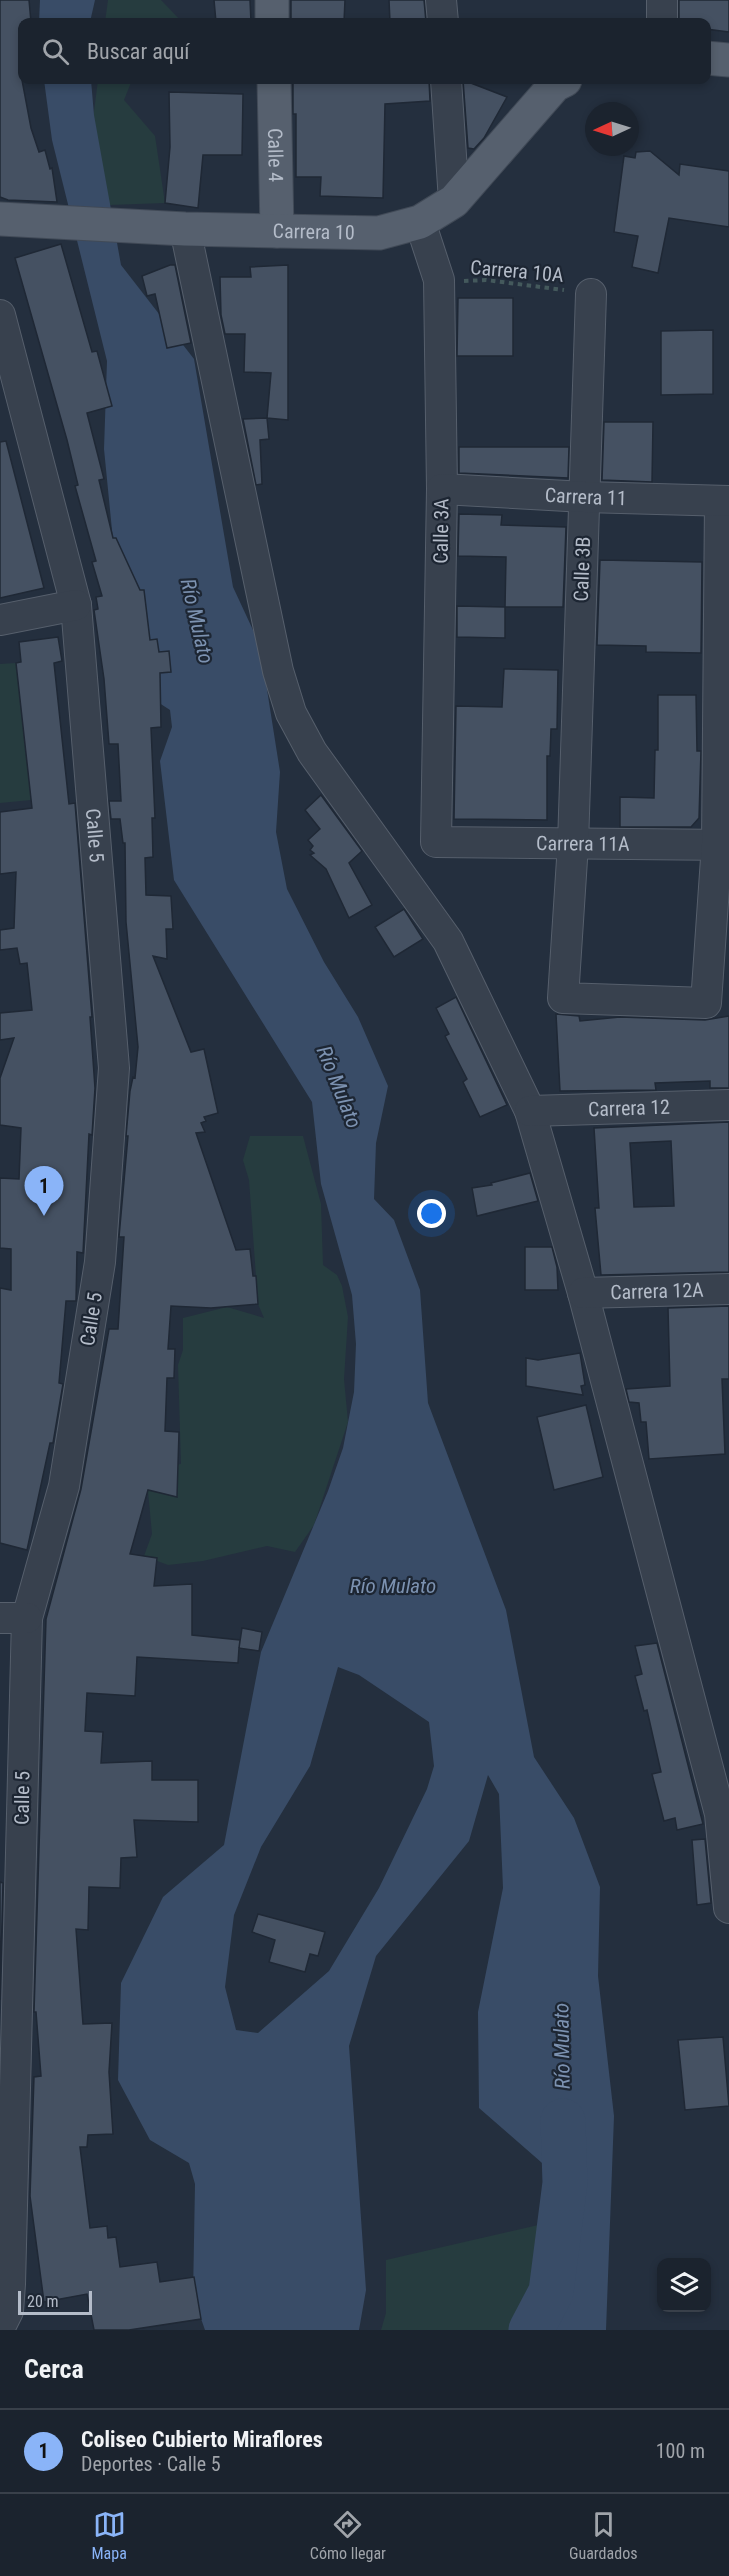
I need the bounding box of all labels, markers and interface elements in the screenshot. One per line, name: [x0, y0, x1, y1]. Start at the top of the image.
search box: [18, 18, 711, 84]
icon: search: [39, 35, 72, 68]
text: Buscar aquí: [87, 39, 190, 64]
north arrow: [585, 102, 639, 156]
street label: Calle 4: [263, 128, 288, 182]
street label: Carrera 10: [272, 219, 355, 244]
street label: Carrera 10A: [469, 255, 565, 287]
street label: Carrera 11: [544, 483, 627, 510]
street label: Calle 3A: [428, 498, 454, 564]
street label: Calle 3B: [569, 536, 595, 602]
water label: Río Mulato: [176, 576, 218, 666]
street label: Calle 5: [81, 808, 109, 863]
street label: Carrera 11A: [536, 831, 630, 856]
water label: Río Mulato: [312, 1042, 366, 1132]
street label: Carrera 12: [588, 1095, 670, 1121]
pin: 1: [24, 1166, 63, 1216]
your location: [417, 1199, 446, 1228]
street label: Carrera 12A: [610, 1278, 704, 1304]
street label: Calle 5: [75, 1290, 107, 1348]
water label: Río Mulato: [350, 1574, 436, 1598]
street label: Calle 5: [10, 1771, 34, 1825]
water label: Río Mulato: [549, 2003, 575, 2089]
map controls: [657, 2258, 711, 2312]
button: layers: [657, 2258, 711, 2312]
scale bar: [18, 2288, 92, 2316]
text: 20 m: [27, 2292, 59, 2311]
text: Cerca: [24, 2354, 84, 2384]
text: Coliseo Cubierto Miraflores: [81, 2427, 323, 2452]
text: 1: [38, 2439, 49, 2463]
text: 100 m: [656, 2439, 705, 2463]
text: Deportes · Calle 5: [81, 2452, 221, 2476]
tab: Mapa: [92, 2508, 127, 2563]
tab: Cómo llegar: [310, 2508, 386, 2563]
tab: Guardados: [569, 2508, 637, 2563]

